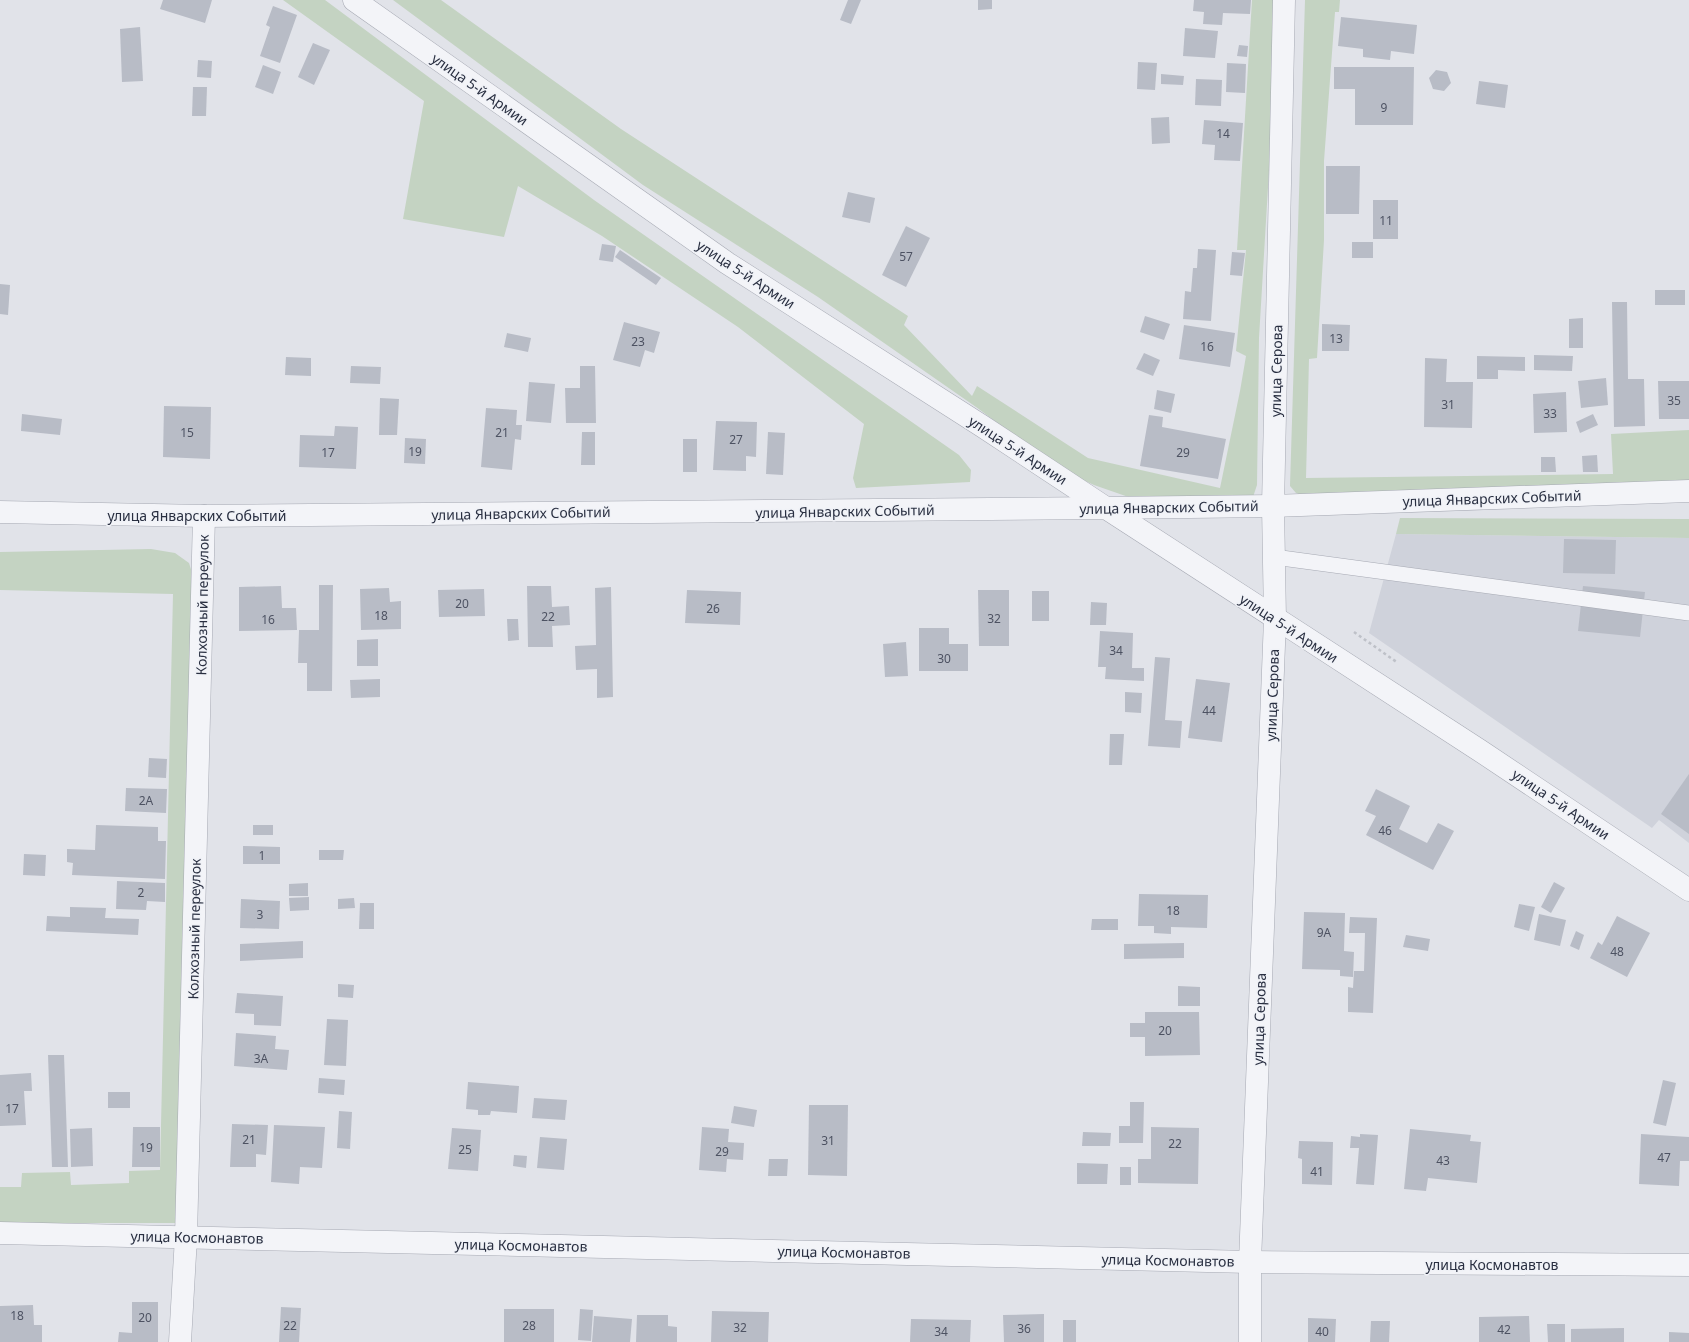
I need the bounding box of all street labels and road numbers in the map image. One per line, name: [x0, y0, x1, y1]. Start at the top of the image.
street label: улица 5-й Армии: [428, 49, 532, 129]
street label: улица 5-й Армии: [693, 235, 799, 313]
street label: улица Серова: [1266, 325, 1286, 417]
street label: улица 5-й Армии: [965, 411, 1071, 489]
street label: улица Январских Событий: [1402, 485, 1582, 511]
street label: улица Январских Событий: [1079, 496, 1259, 518]
street label: улица Январских Событий: [755, 500, 935, 522]
street label: улица Январских Событий: [431, 502, 611, 524]
street label: улица Январских Событий: [107, 506, 287, 525]
street label: Колхозный переулок: [191, 534, 213, 676]
street label: улица 5-й Армии: [1236, 589, 1342, 667]
street label: улица Серова: [1261, 648, 1283, 742]
street label: улица 5-й Армии: [1509, 764, 1613, 844]
street label: Колхозный переулок: [183, 858, 205, 1000]
street label: улица Серова: [1248, 972, 1270, 1066]
street label: улица Космонавтов: [130, 1226, 264, 1248]
street label: улица Космонавтов: [454, 1234, 588, 1256]
street label: улица Космонавтов: [777, 1241, 911, 1263]
street label: улица Космонавтов: [1101, 1249, 1235, 1271]
street label: улица Космонавтов: [1426, 1255, 1559, 1274]

